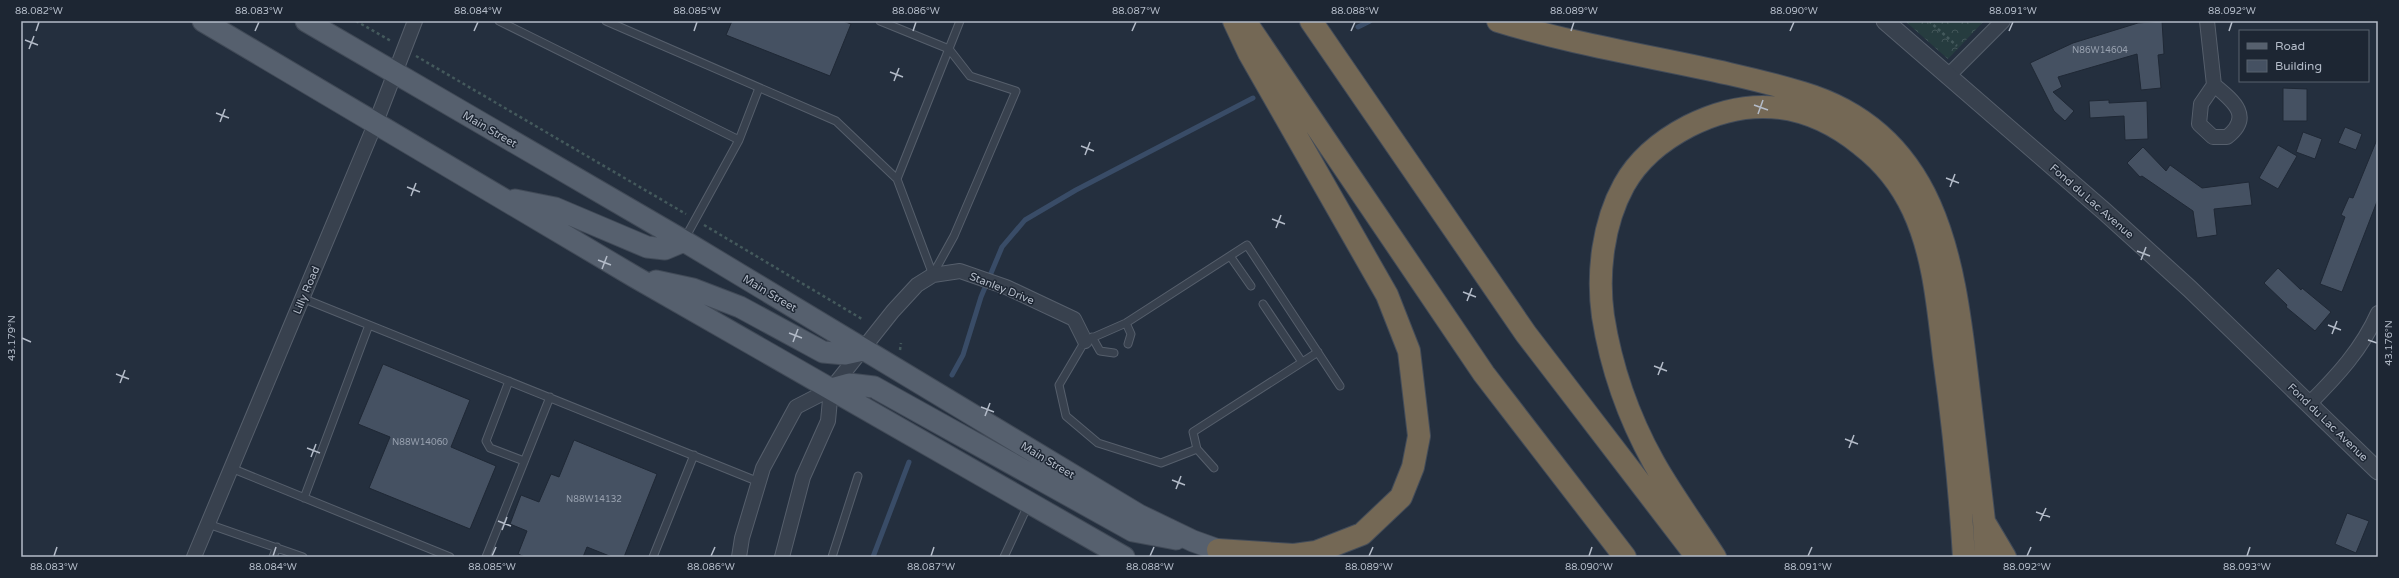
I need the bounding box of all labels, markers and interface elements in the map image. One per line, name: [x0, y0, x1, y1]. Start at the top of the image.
text: 88.082°W: [15, 5, 63, 17]
text: 88.083°W: [235, 5, 283, 17]
text: 88.084°W: [454, 5, 502, 17]
text: 88.085°W: [673, 5, 721, 17]
text: 88.086°W: [892, 5, 940, 17]
text: 88.087°W: [1112, 5, 1160, 17]
text: 88.088°W: [1331, 5, 1379, 17]
text: 88.089°W: [1550, 5, 1598, 17]
text: 88.090°W: [1770, 5, 1818, 17]
text: 88.091°W: [1989, 5, 2037, 17]
text: 88.092°W: [2208, 5, 2256, 17]
legend: [2239, 30, 2369, 82]
text: Road: [2275, 39, 2305, 53]
house number: N86W14604: [2072, 45, 2128, 56]
text: Building: [2275, 59, 2322, 73]
street label: Main Street: [460, 109, 519, 150]
street label: Fond du Lac Avenue: [2047, 162, 2136, 241]
street label: Lilly Road: [291, 264, 322, 316]
street label: Stanley Drive: [968, 270, 1036, 307]
street label: Main Street: [740, 272, 799, 315]
text: 43.179°N: [6, 315, 18, 361]
text: 43.176°N: [2383, 320, 2395, 366]
street label: Fond du Lac Avenue: [2285, 381, 2370, 464]
house number: N88W14060: [392, 437, 448, 448]
street label: Main Street: [1018, 439, 1077, 482]
house number: N88W14132: [566, 494, 622, 505]
text: 88.083°W: [30, 561, 78, 573]
text: 88.084°W: [249, 561, 297, 573]
text: 88.085°W: [468, 561, 516, 573]
text: 88.086°W: [687, 561, 735, 573]
text: 88.087°W: [907, 561, 955, 573]
text: 88.088°W: [1126, 561, 1174, 573]
text: 88.089°W: [1345, 561, 1393, 573]
text: 88.090°W: [1565, 561, 1613, 573]
text: 88.091°W: [1784, 561, 1832, 573]
text: 88.092°W: [2003, 561, 2051, 573]
text: 88.093°W: [2223, 561, 2271, 573]

